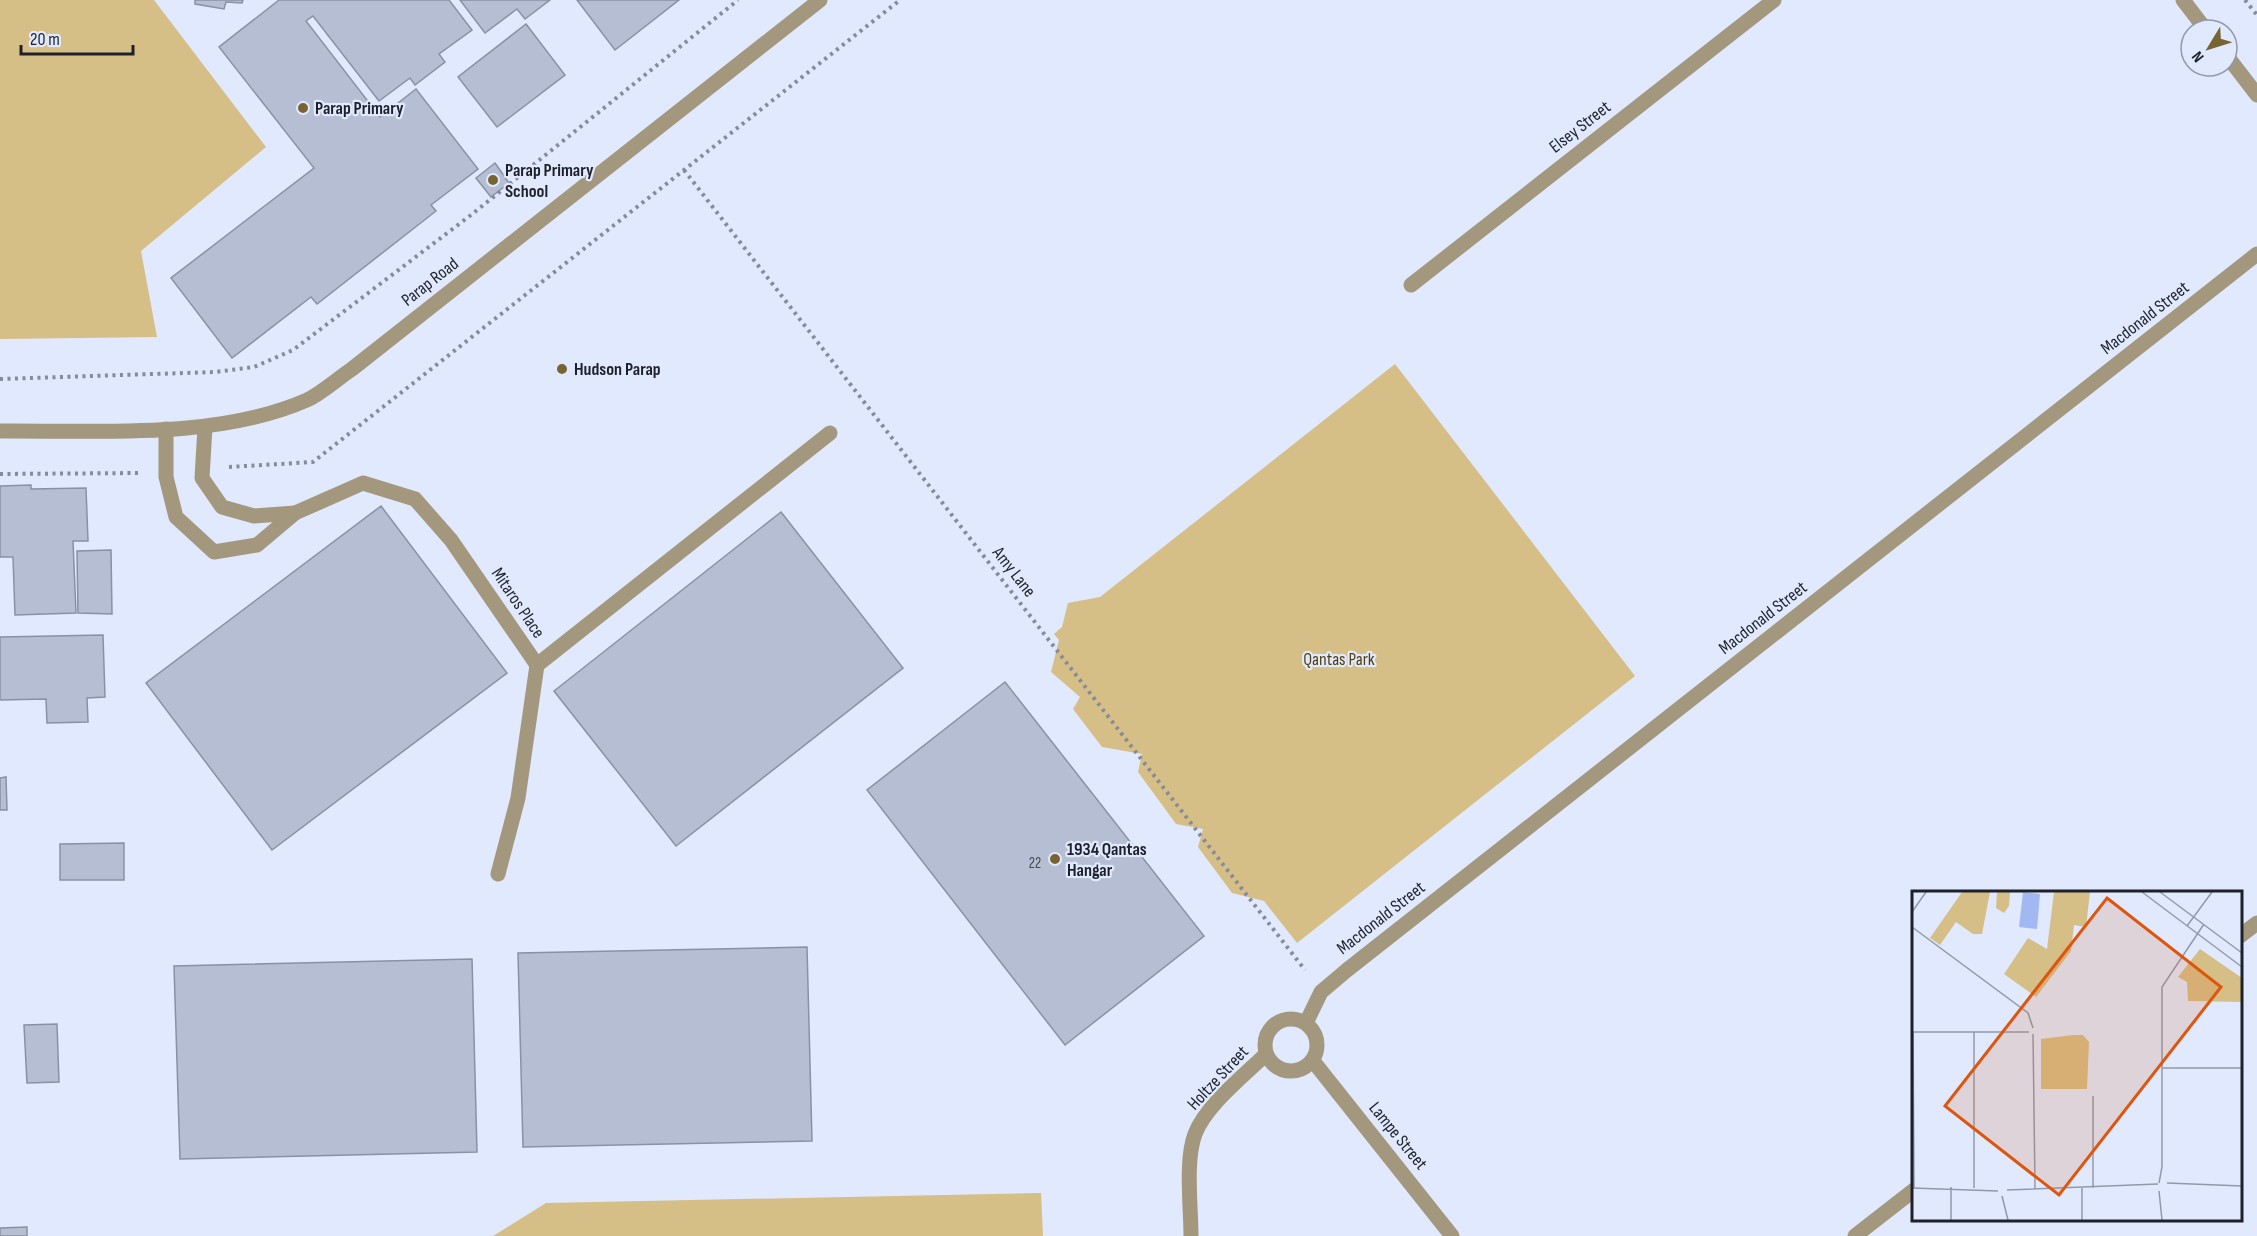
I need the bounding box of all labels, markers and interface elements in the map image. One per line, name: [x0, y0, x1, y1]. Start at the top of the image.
scale bar: [21, 18, 134, 56]
north arrow: [2179, 18, 2239, 78]
text: 20 m: [30, 29, 60, 50]
text: N: [2188, 47, 2208, 66]
street label: Elsey Street: [1545, 96, 1615, 157]
place label: Parap Primary: [315, 98, 404, 119]
marker: Parap Primary: [296, 101, 310, 115]
place label: Parap Primary School: [505, 160, 594, 202]
marker: Parap Primary School: [486, 173, 500, 187]
street label: Parap Road: [397, 253, 463, 311]
street label: Macdonald Street: [2097, 277, 2194, 359]
place label: Hudson Parap: [574, 359, 661, 380]
marker: Hudson Parap: [555, 362, 569, 376]
street label: Amy Lane: [987, 542, 1040, 601]
street label: Mitaros Place: [487, 564, 549, 642]
street label: Macdonald Street: [1715, 577, 1812, 659]
park label: Qantas Park: [1303, 649, 1375, 670]
place label: 1934 Qantas Hangar: [1067, 839, 1147, 881]
marker: 1934 Qantas Hangar: [1048, 852, 1062, 866]
house number: 22: [1029, 854, 1041, 873]
street label: Macdonald Street: [1333, 877, 1430, 959]
inset map: [1912, 891, 2242, 1221]
street label: Holtze Street: [1183, 1041, 1253, 1114]
street label: Lampe Street: [1364, 1098, 1432, 1174]

